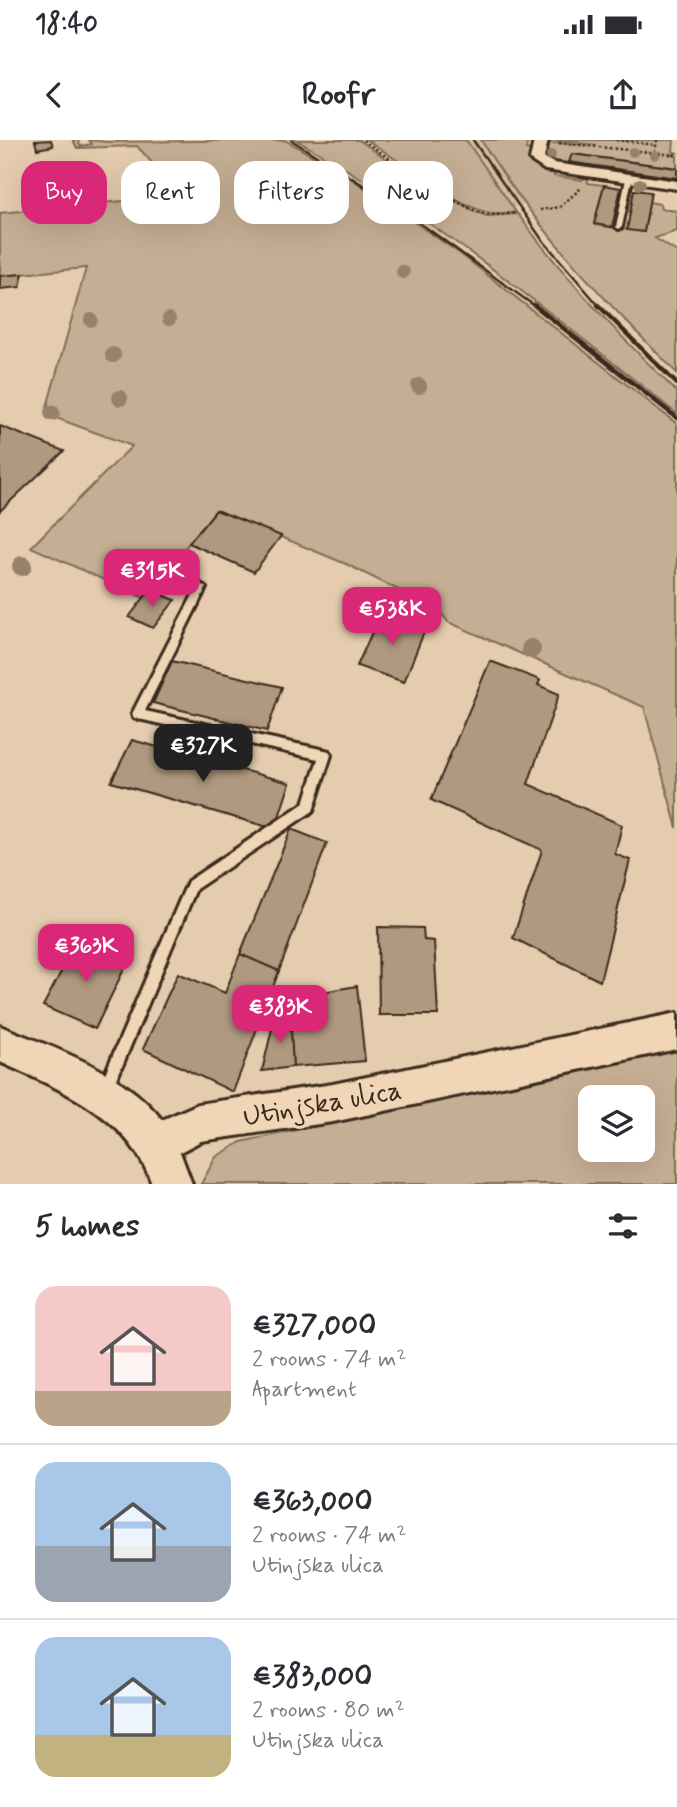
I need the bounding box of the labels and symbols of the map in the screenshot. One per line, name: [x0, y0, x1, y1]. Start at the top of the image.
pin: €315K: [103, 550, 201, 609]
pin: €538K: [343, 588, 441, 647]
pin: €327K: [154, 724, 252, 784]
pin: €363K: [37, 924, 135, 984]
pin: €383K: [231, 986, 329, 1045]
street label: Utinjska ulica: [240, 1072, 405, 1137]

